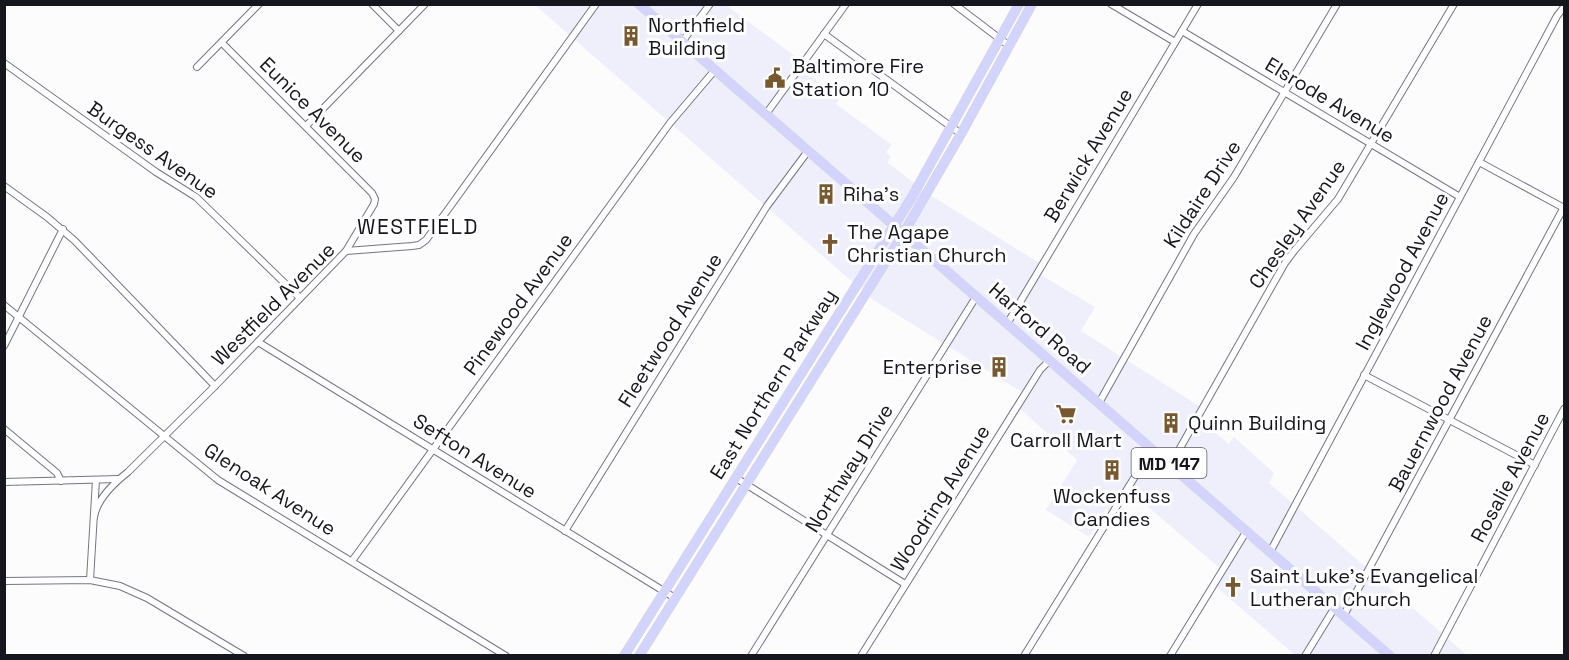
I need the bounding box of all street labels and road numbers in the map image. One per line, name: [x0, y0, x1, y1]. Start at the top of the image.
street label: Eunice Avenue: [254, 51, 372, 169]
street label: Elsrode Avenue: [1261, 51, 1399, 149]
street label: Berwick Avenue: [1038, 83, 1138, 227]
street label: Burgess Avenue: [83, 95, 223, 205]
street label: Kildaire Drive: [1158, 135, 1246, 253]
street label: Chesley Avenue: [1243, 154, 1351, 294]
street label: Inglewood Avenue: [1349, 187, 1455, 355]
street label: Pinewood Avenue: [458, 228, 578, 380]
street label: Westfield Avenue: [206, 237, 340, 371]
street label: Fleetwood Avenue: [612, 248, 728, 412]
street label: Harford Road: [983, 276, 1097, 380]
street label: East Northern Parkway: [704, 284, 842, 484]
street label: Bauernwood Avenue: [1382, 310, 1498, 496]
street label: Northway Drive: [799, 399, 899, 537]
street label: Rosalie Avenue: [1465, 407, 1555, 547]
street label: Sefton Avenue: [408, 408, 542, 504]
street label: Woodring Avenue: [884, 420, 996, 576]
street label: Glenoak Avenue: [199, 437, 341, 541]
road number: MD 147: [1132, 448, 1206, 478]

